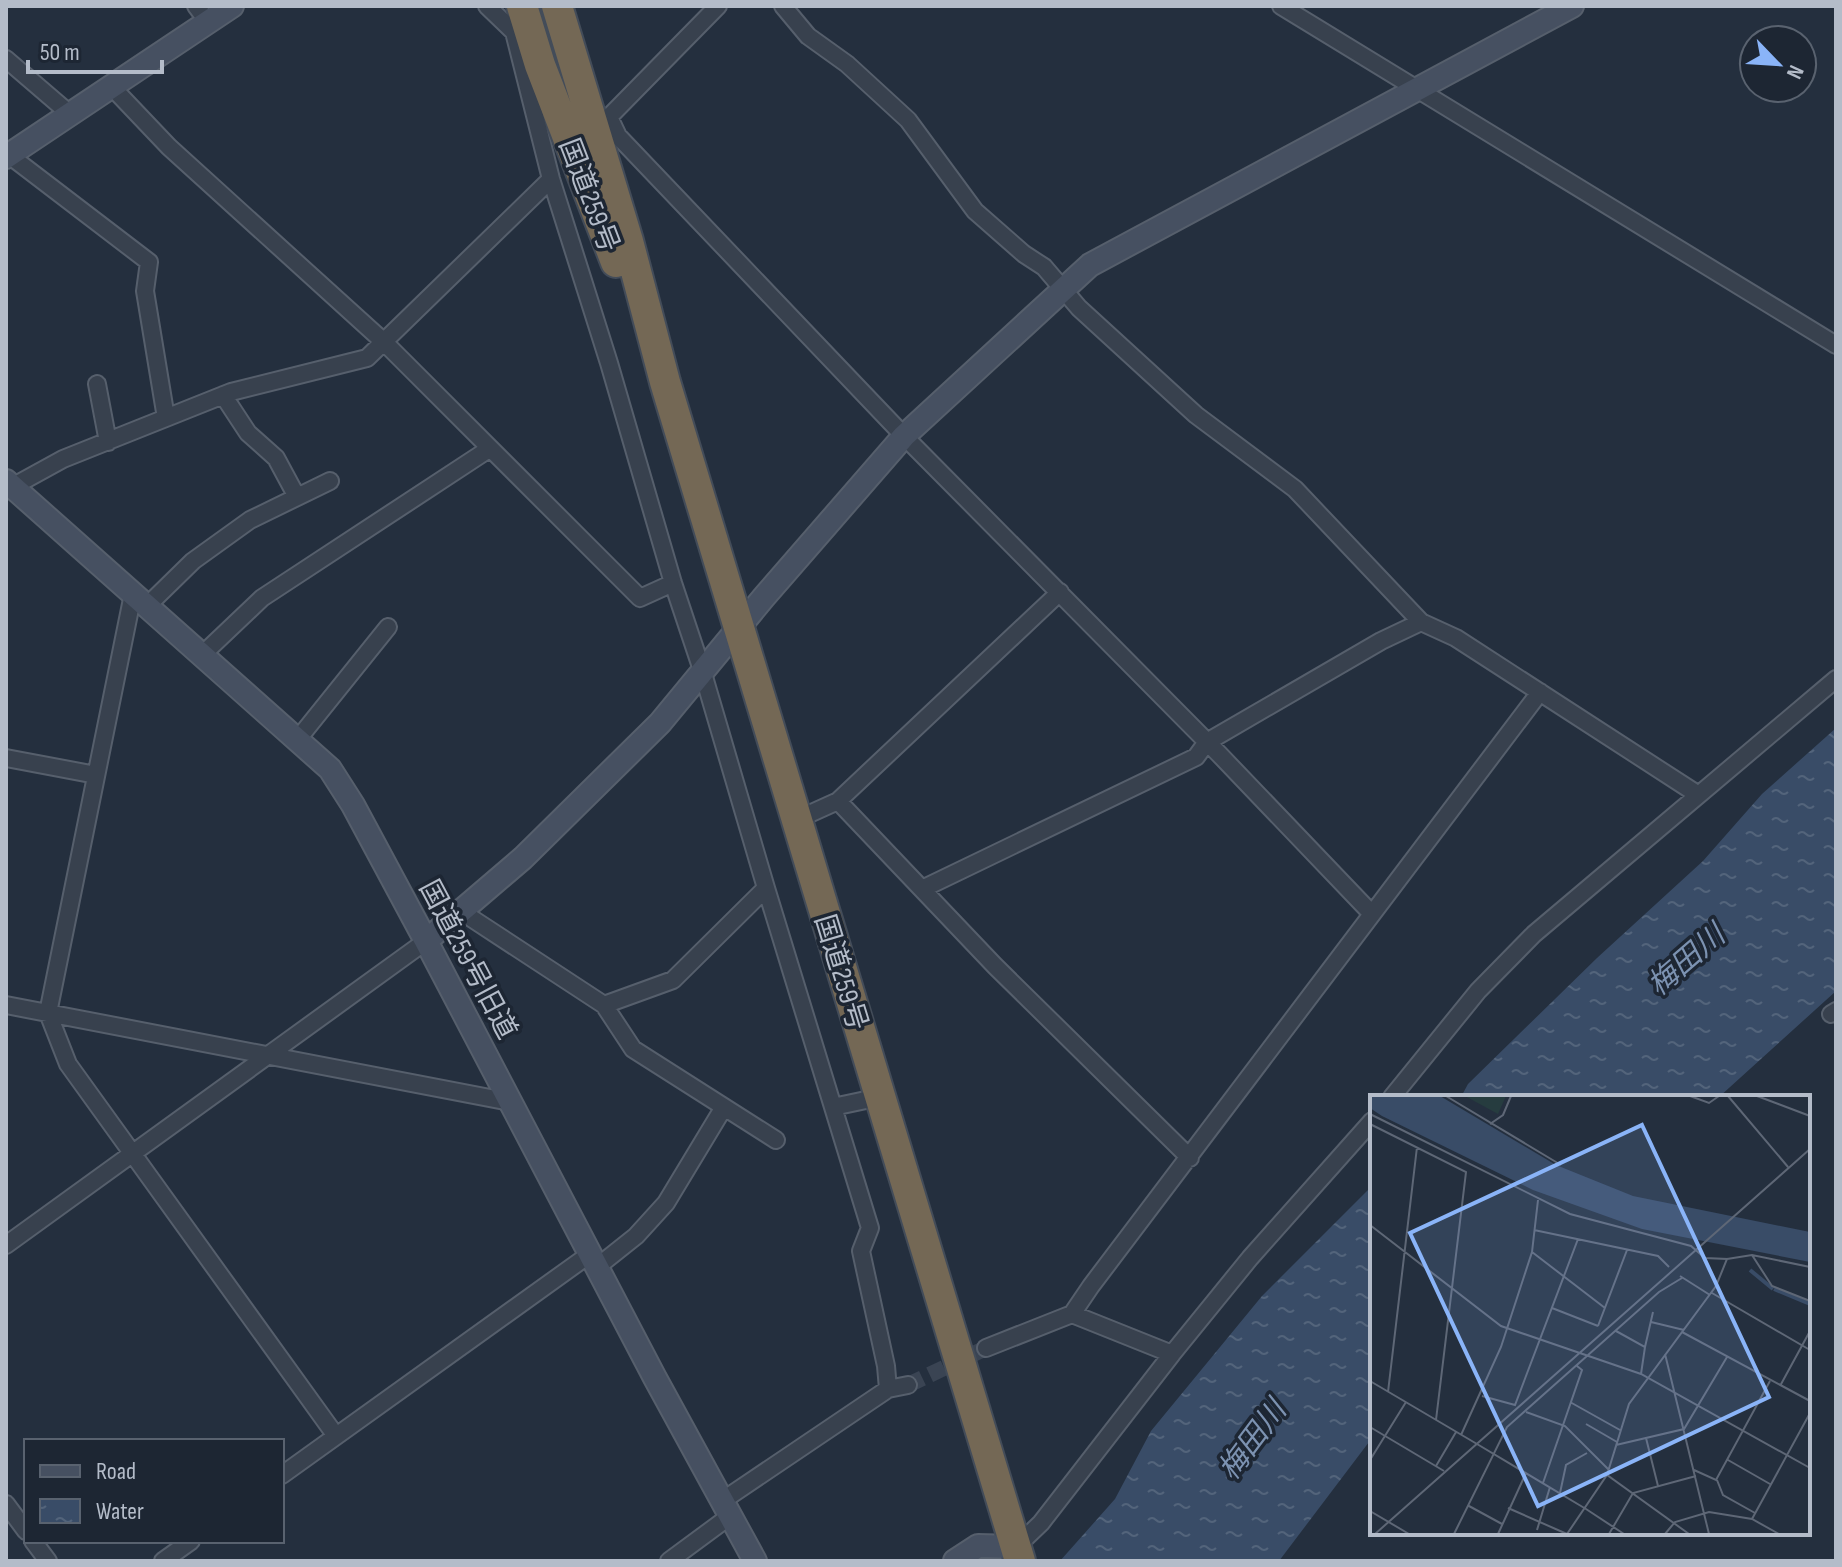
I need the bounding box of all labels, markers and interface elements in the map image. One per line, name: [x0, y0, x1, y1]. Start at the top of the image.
scale bar: [28, 24, 162, 74]
north arrow: [1738, 24, 1818, 104]
text: 50 m: [40, 38, 80, 67]
text: N: [1780, 61, 1809, 83]
street label: 国道259号: [552, 134, 625, 257]
street label: 国道259号旧道: [412, 875, 523, 1045]
street label: 国道259号: [807, 911, 874, 1034]
water label: 梅田川: [1641, 916, 1735, 1004]
inset map: [1370, 1095, 1810, 1535]
water label: 梅田川: [1211, 1391, 1296, 1487]
legend: [24, 1439, 284, 1543]
text: Road: [96, 1457, 136, 1486]
text: Water: [96, 1497, 144, 1526]

